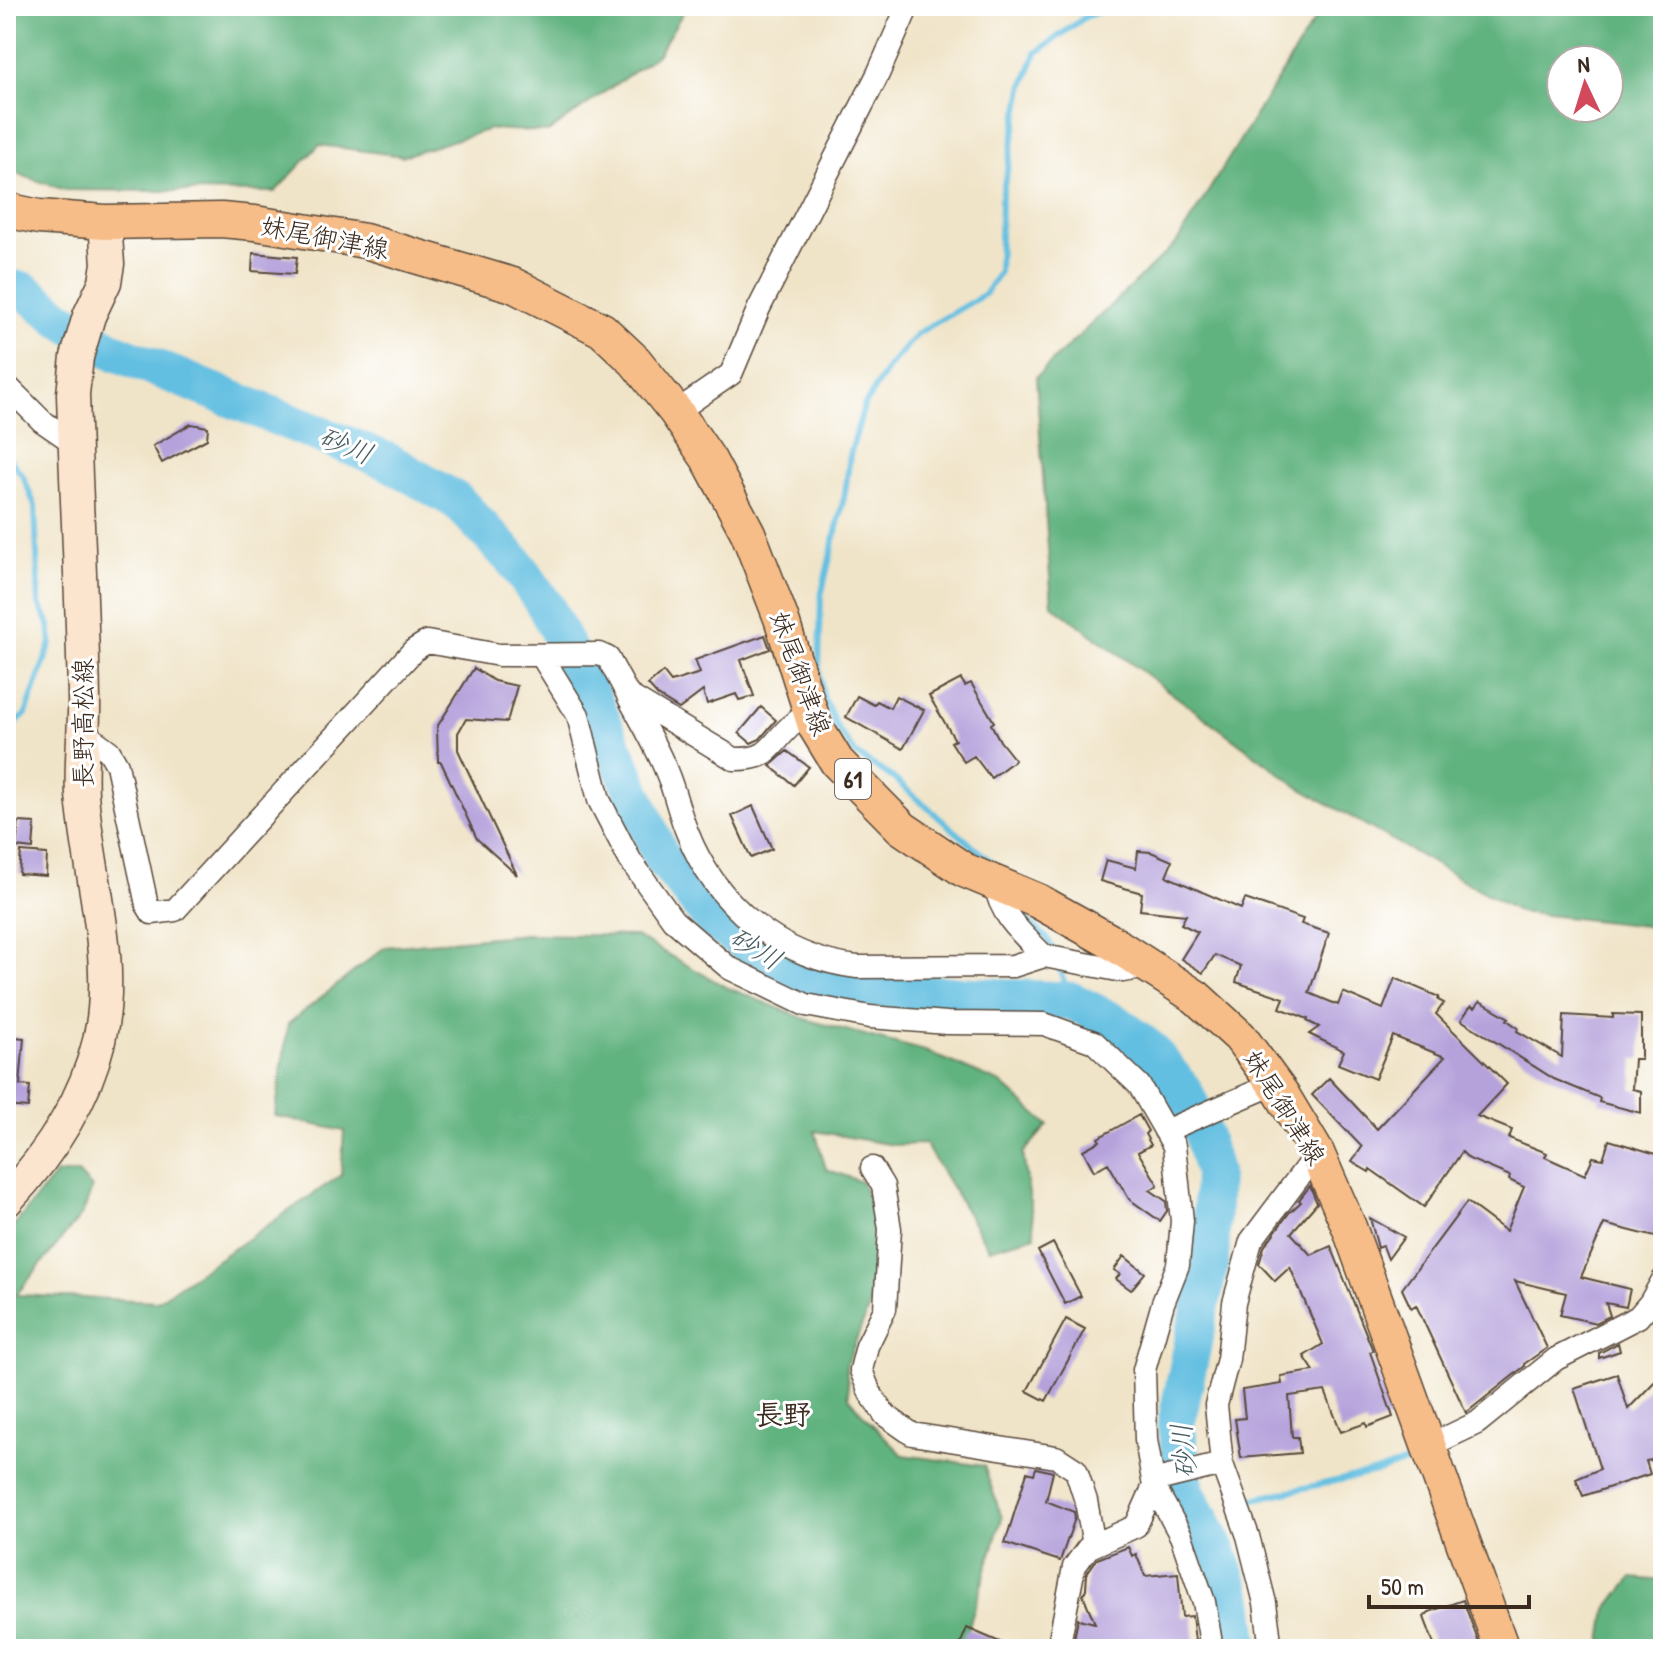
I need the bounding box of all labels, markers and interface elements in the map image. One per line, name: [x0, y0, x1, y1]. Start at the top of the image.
north arrow: [1545, 44, 1625, 124]
text: N: [1577, 49, 1591, 79]
street label: 妹尾御津線: [258, 207, 392, 267]
water label: 砂川: [313, 417, 379, 473]
street label: 妹尾御津線: [762, 606, 840, 740]
street label: 長野高松線: [65, 658, 100, 788]
road number: 61: [835, 759, 871, 799]
water label: 砂川: [722, 917, 790, 979]
street label: 妹尾御津線: [1236, 1043, 1334, 1171]
district label: 長野: [755, 1395, 811, 1433]
water label: 砂川: [1162, 1421, 1204, 1481]
scale bar: [1369, 1559, 1529, 1609]
text: 50 m: [1381, 1570, 1424, 1602]

